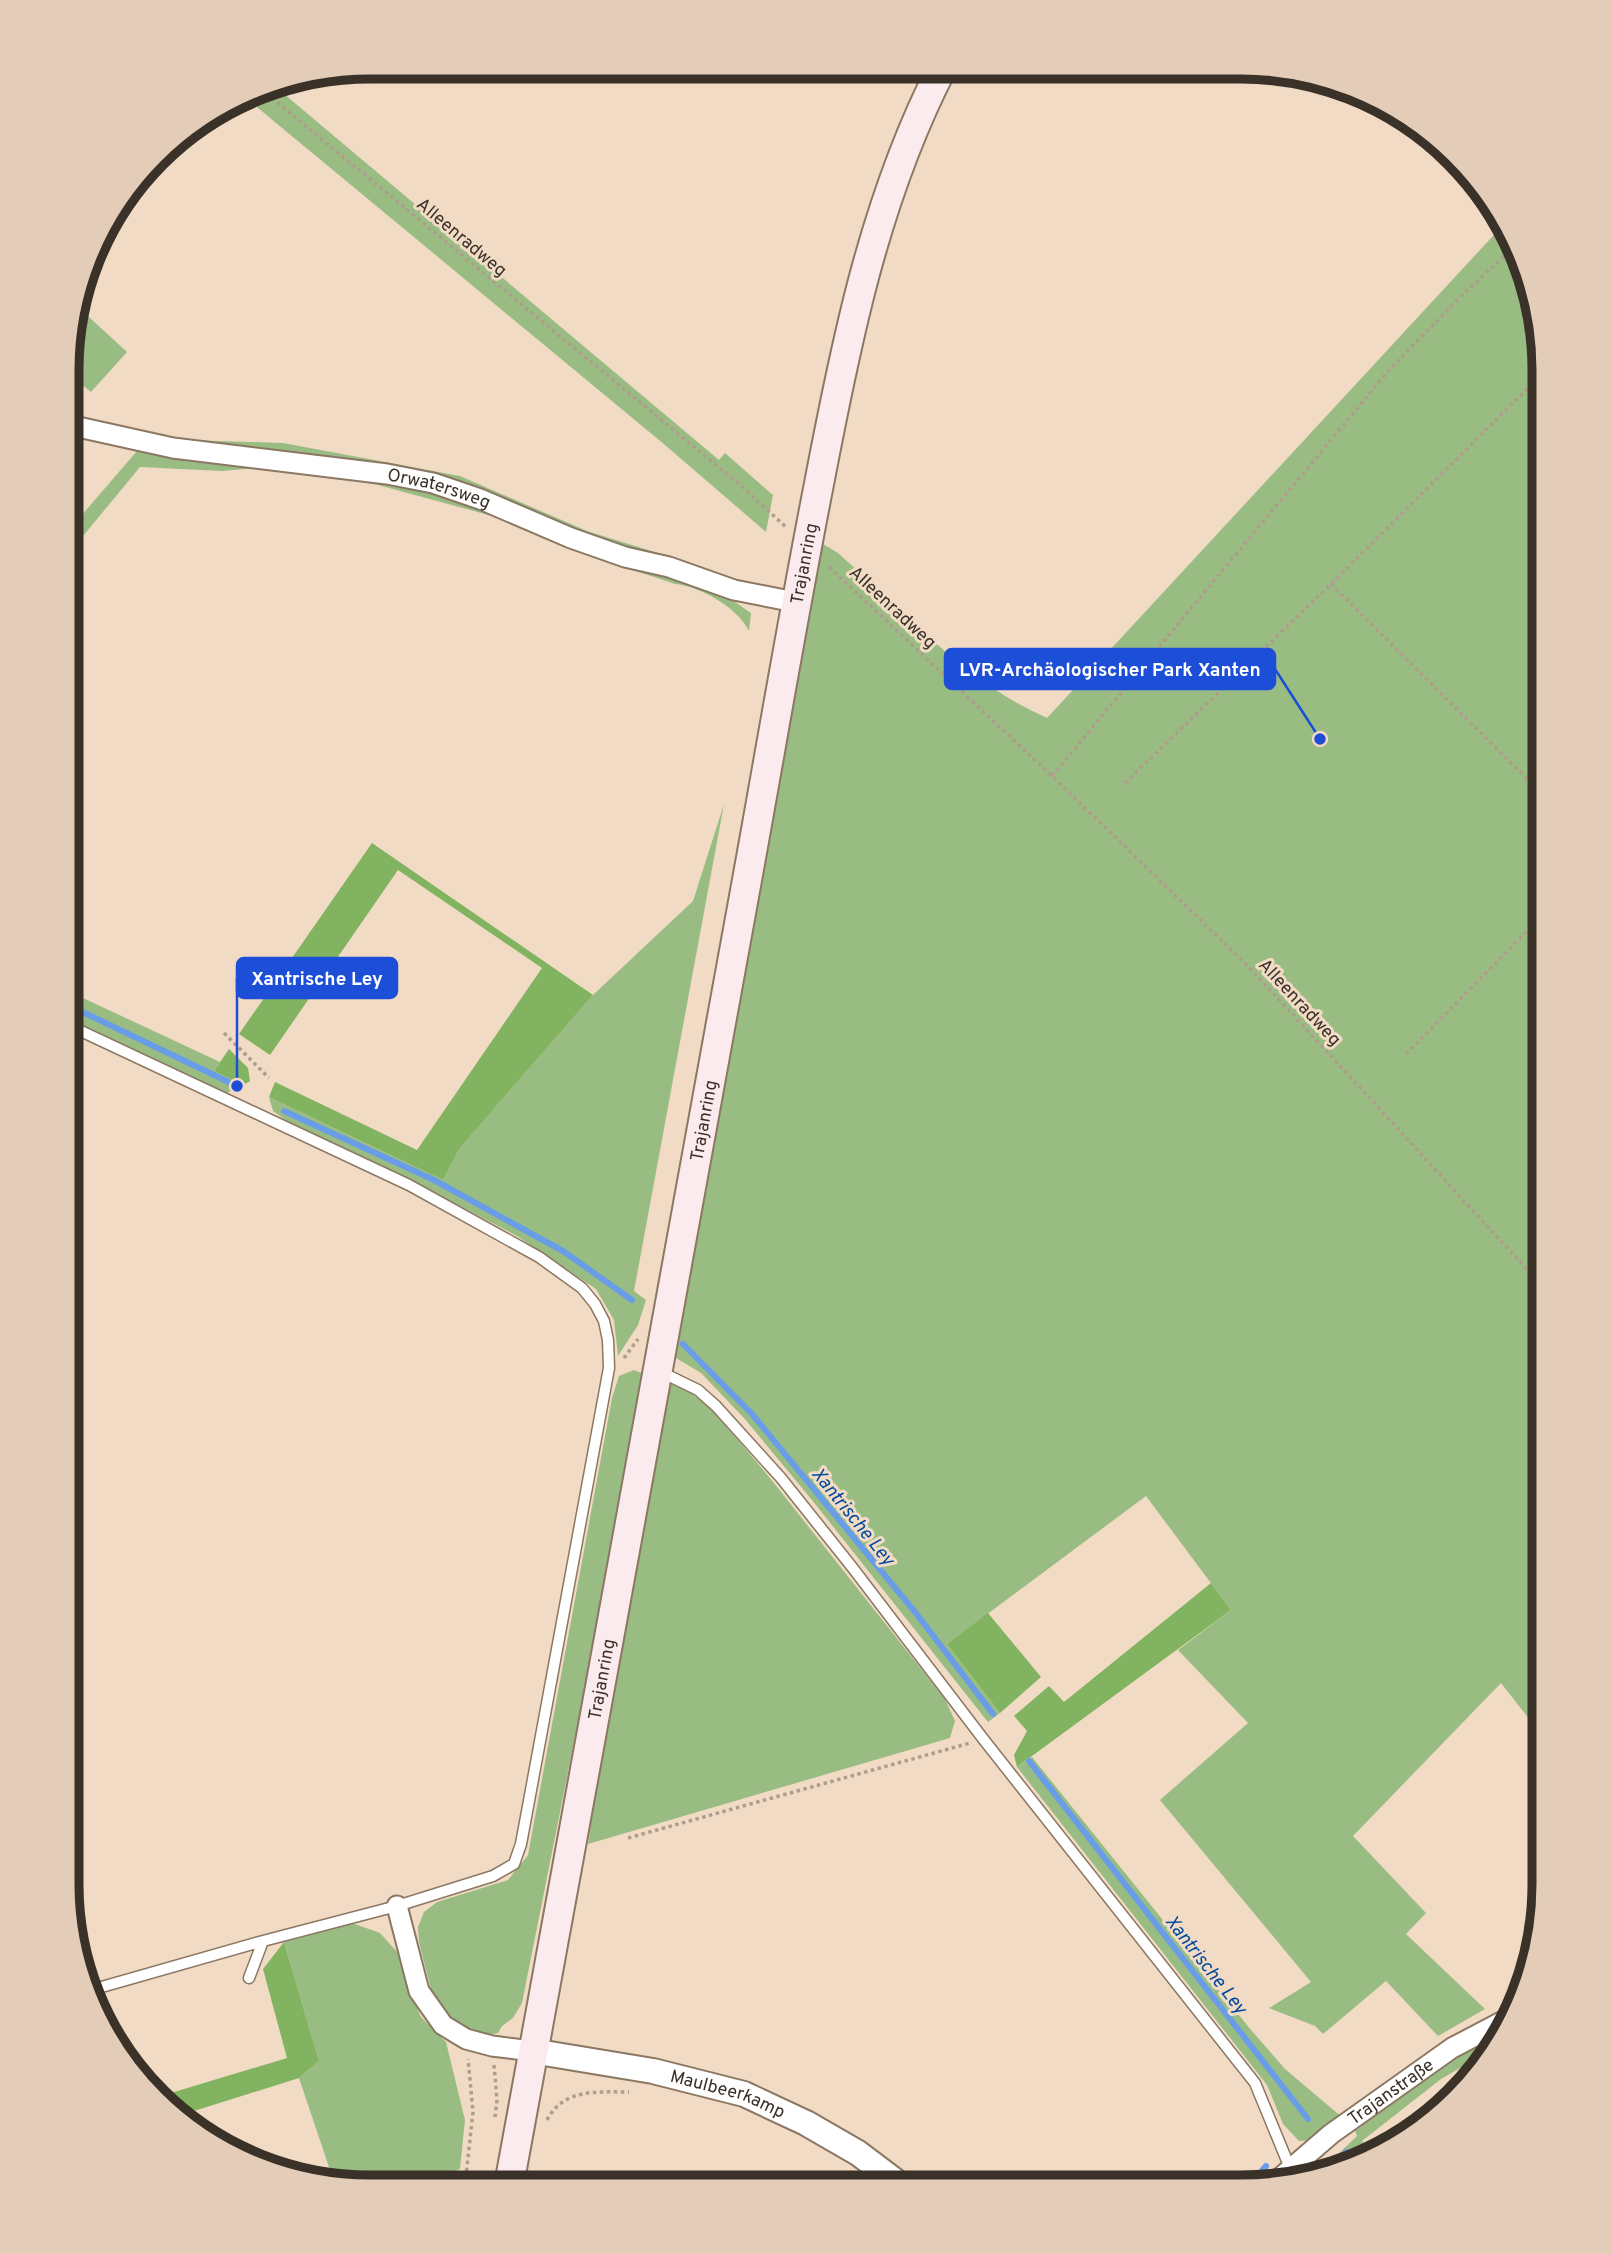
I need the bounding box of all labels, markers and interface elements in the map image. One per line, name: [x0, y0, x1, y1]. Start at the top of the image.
street label: Alleenradweg: [411, 194, 511, 283]
street label: Orwatersweg: [385, 464, 494, 515]
street label: Trajanring: [786, 521, 824, 606]
street label: Alleenradweg: [843, 562, 940, 654]
callout: LVR-Archäologischer Park Xanten: [945, 649, 1275, 689]
text: LVR-Archäologischer Park Xanten: [959, 659, 1261, 683]
street label: Alleenradweg: [1253, 955, 1345, 1052]
callout: Xantrische Ley: [237, 958, 397, 998]
text: Xantrische Ley: [251, 968, 383, 992]
street label: Trajanring: [686, 1078, 724, 1163]
water label: Xantrische Ley: [805, 1463, 900, 1572]
street label: Trajanring: [584, 1637, 622, 1722]
water label: Xantrische Ley: [1159, 1911, 1252, 2021]
street label: Trajanstraße: [1344, 2054, 1439, 2131]
street label: Maulbeerkamp: [668, 2066, 789, 2125]

